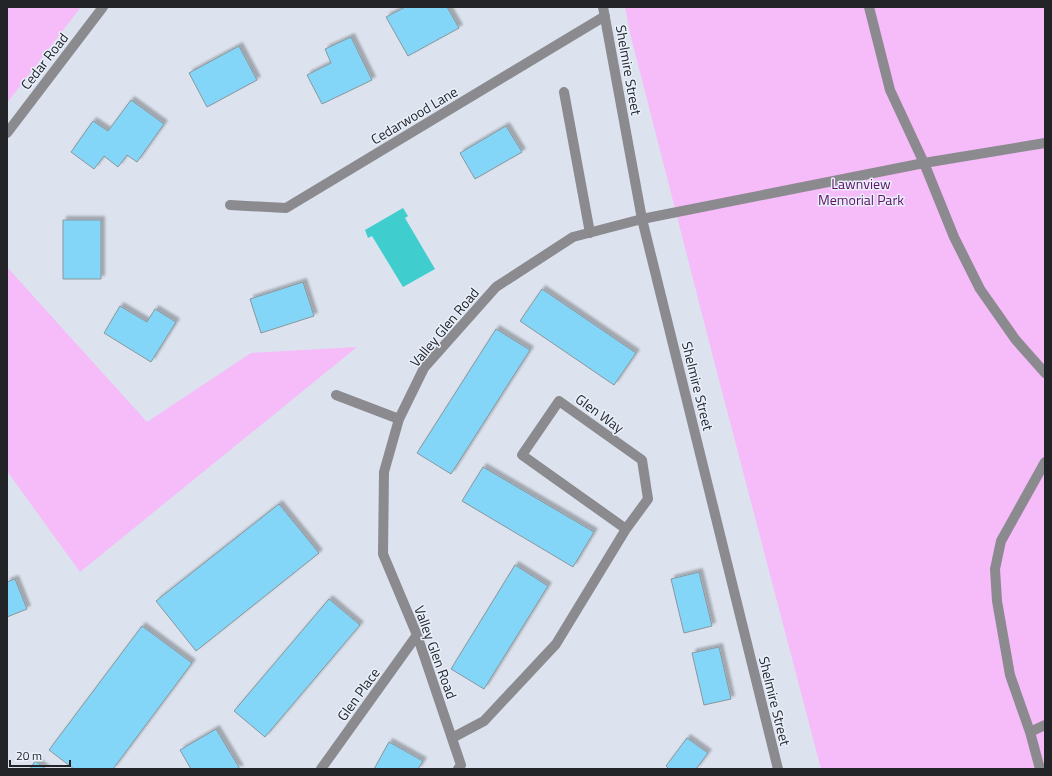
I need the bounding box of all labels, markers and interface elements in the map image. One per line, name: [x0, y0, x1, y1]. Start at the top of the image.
street label: Shelmire Street: [611, 23, 647, 117]
street label: Cedar Road: [15, 28, 73, 94]
street label: Cedarwood Lane: [367, 81, 461, 149]
park label: Lawnview Memorial Park: [818, 173, 904, 210]
street label: Valley Glen Road: [405, 283, 483, 371]
street label: Shelmire Street: [677, 339, 719, 433]
street label: Glen Way: [571, 388, 629, 438]
street label: Valley Glen Road: [409, 602, 463, 702]
street label: Shelmire Street: [754, 654, 796, 748]
street label: Glen Place: [332, 663, 384, 725]
scale bar: [10, 742, 70, 768]
text: 20 m: [16, 746, 42, 765]

